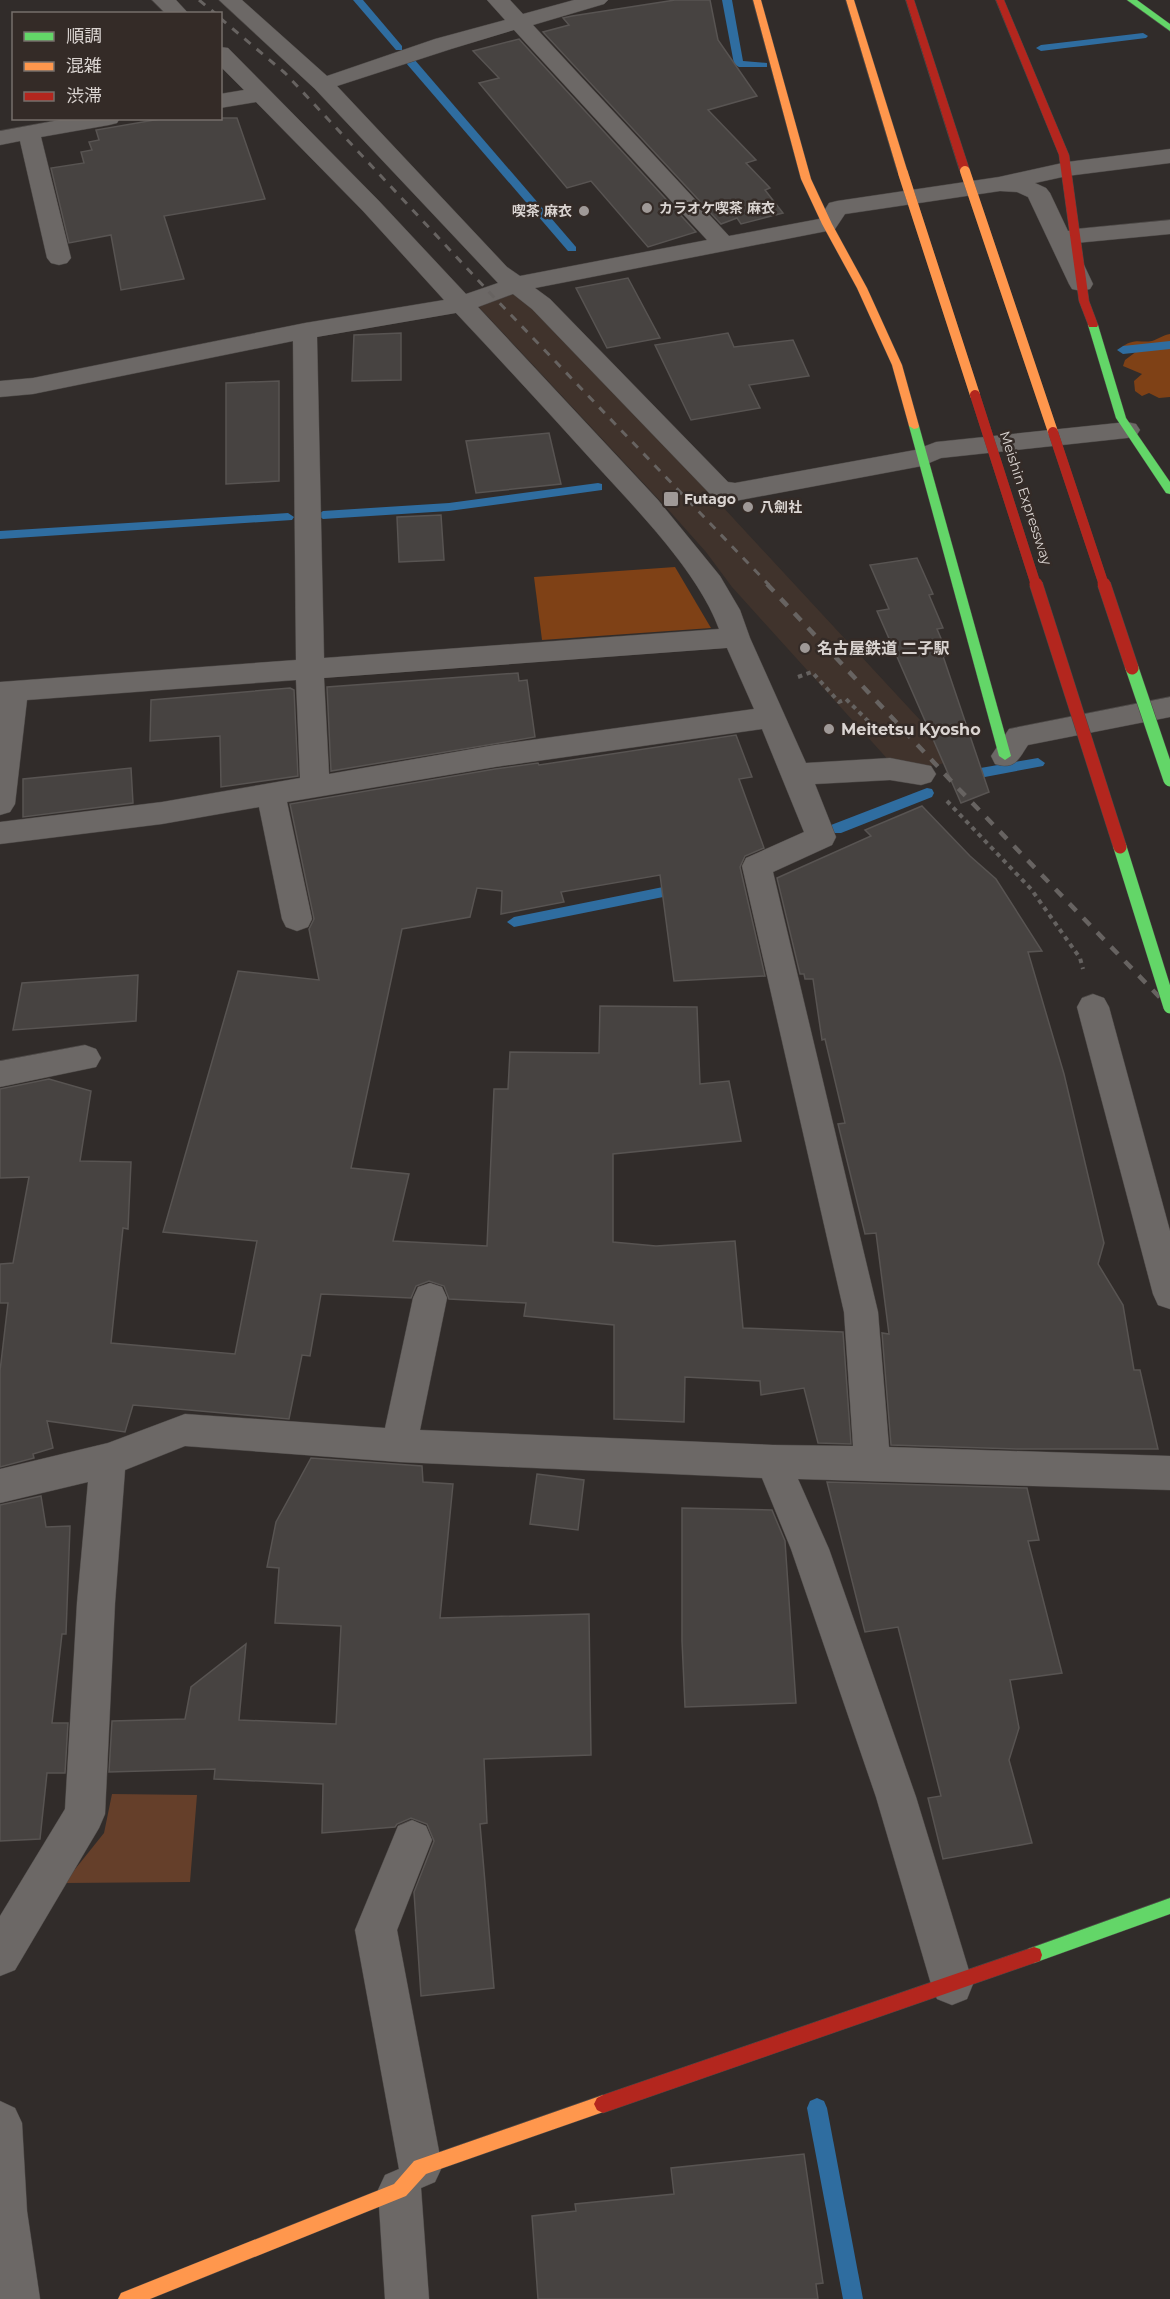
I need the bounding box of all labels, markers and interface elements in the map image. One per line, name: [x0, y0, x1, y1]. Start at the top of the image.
legend: [12, 12, 222, 120]
text: 順調: [66, 25, 102, 47]
text: 混雑: [66, 55, 102, 77]
text: 渋滞: [66, 85, 102, 107]
place label: カラオケ喫茶 麻衣: [659, 199, 775, 217]
marker: カラオケ喫茶 麻衣: [640, 201, 654, 215]
place label: 喫茶 麻衣: [512, 202, 572, 220]
marker: 喫茶 麻衣: [577, 204, 591, 218]
street label: Meishin Expressway: [996, 429, 1056, 568]
marker: Futago: [662, 490, 680, 508]
place label: Futago: [684, 490, 736, 508]
place label: 八劍社: [760, 498, 802, 516]
marker: 八劍社: [741, 500, 755, 514]
place label: 名古屋鉄道 二子駅: [817, 639, 950, 658]
marker: 名古屋鉄道 二子駅: [798, 641, 812, 655]
place label: Meitetsu Kyosho: [841, 720, 981, 739]
marker: Meitetsu Kyosho: [822, 722, 836, 736]

